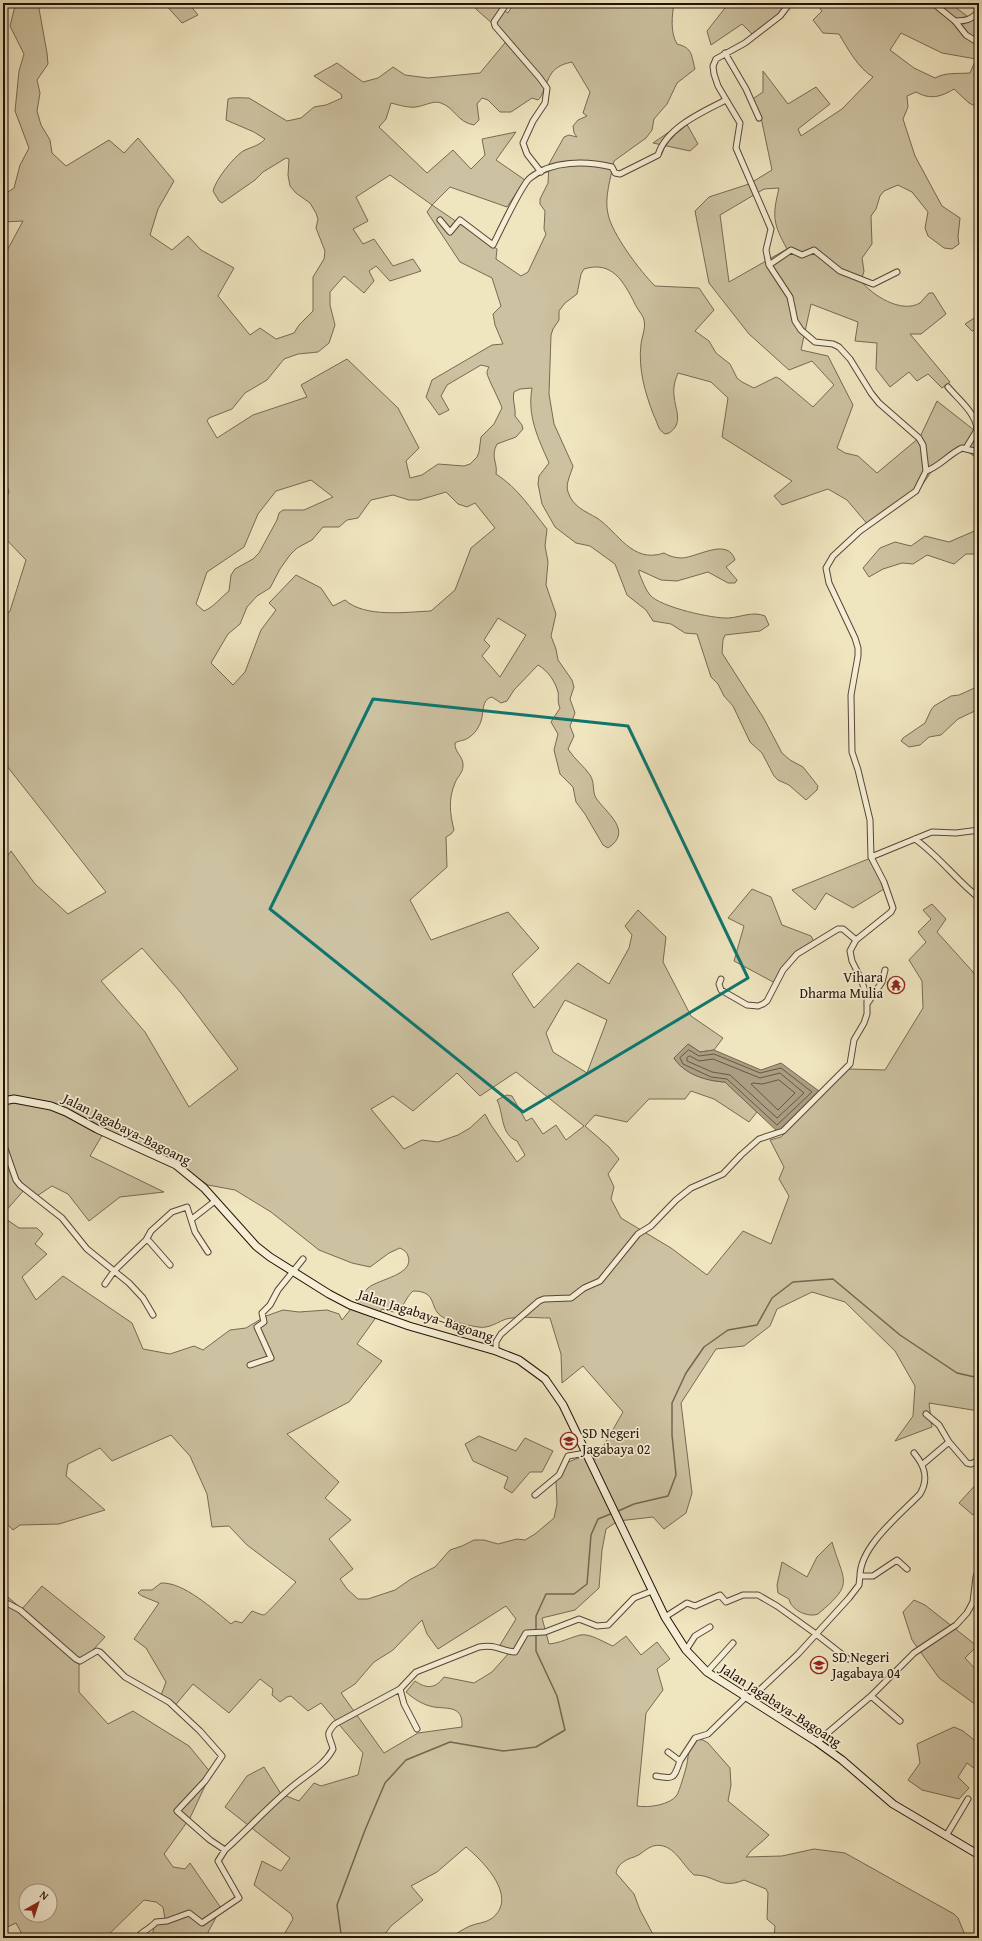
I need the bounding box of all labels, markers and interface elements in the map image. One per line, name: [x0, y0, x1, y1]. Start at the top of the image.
place label: Vihara Dharma Mulia: [800, 967, 883, 1003]
temple icon: Vihara Dharma Mulia: [886, 975, 906, 995]
street label: Jalan Jagabaya–Bagoang: [58, 1087, 194, 1170]
street label: Jalan Jagabaya–Bagoang: [354, 1283, 496, 1346]
place label: SD Negeri Jagabaya 02: [580, 1423, 650, 1459]
school or university icon: SD Negeri Jagabaya 02: [559, 1431, 579, 1451]
place label: SD Negeri Jagabaya 04: [830, 1647, 901, 1683]
school or university icon: SD Negeri Jagabaya 04: [809, 1655, 829, 1675]
street label: Jalan Jagabaya–Bagoang: [715, 1657, 846, 1752]
north arrow: [18, 1883, 58, 1923]
text: N: [36, 1887, 53, 1904]

